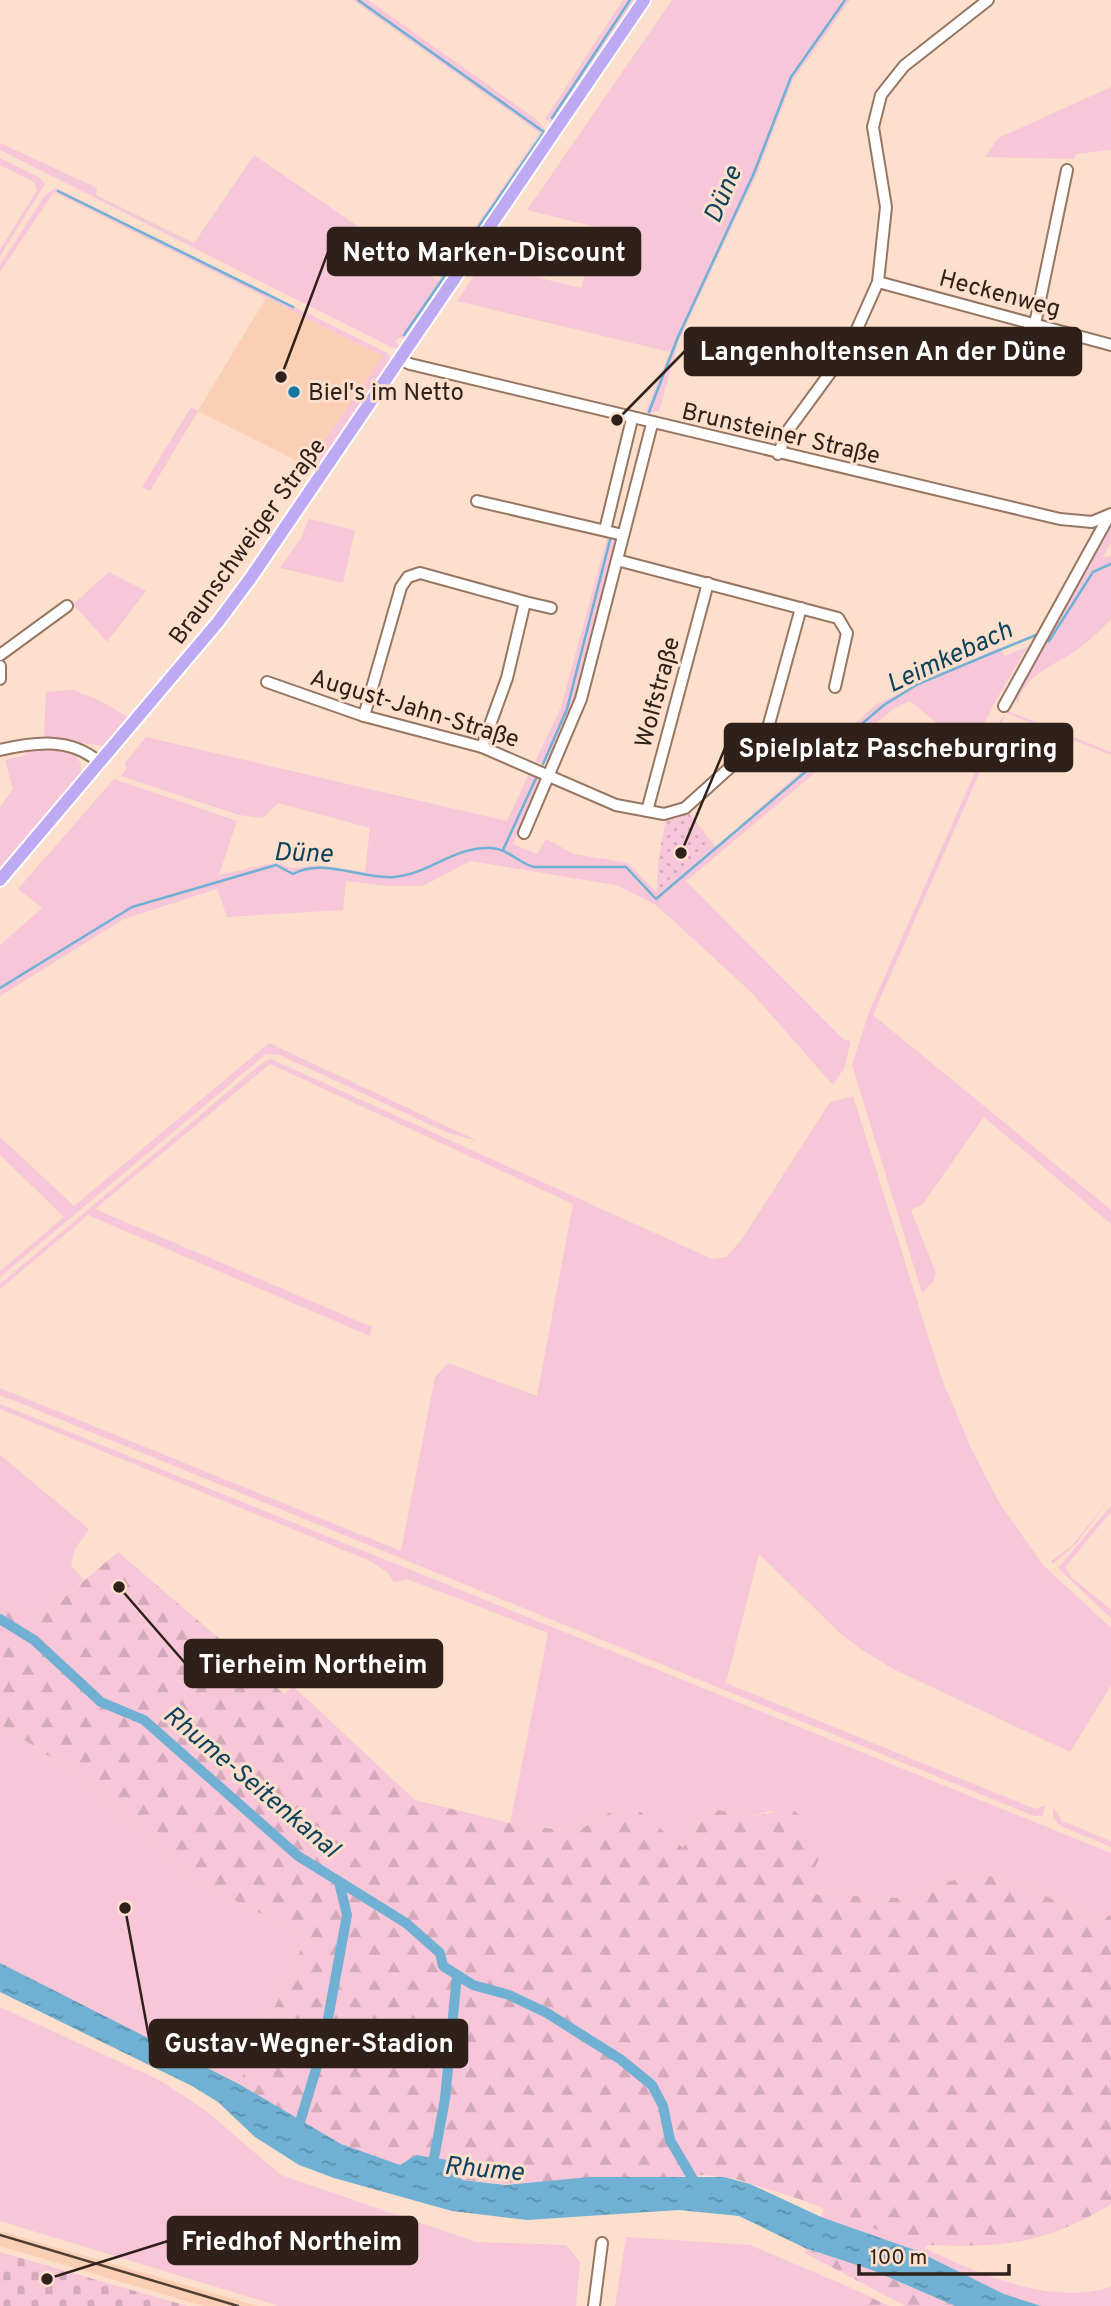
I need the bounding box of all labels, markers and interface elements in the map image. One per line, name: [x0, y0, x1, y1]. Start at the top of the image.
water label: Düne: [698, 161, 751, 229]
callout: Netto Marken-Discount: [328, 228, 640, 275]
text: Netto Marken-Discount: [342, 238, 626, 271]
street label: Heckenweg: [936, 264, 1063, 326]
callout: Langenholtensen An der Düne: [685, 328, 1081, 375]
text: Langenholtensen An der Düne: [700, 337, 1066, 370]
place label: Biel's im Netto: [308, 379, 464, 409]
marker: Biel's im Netto: [286, 384, 302, 400]
street label: Brunsteiner Straße: [678, 398, 883, 472]
street label: Braunschweiger Straße: [164, 433, 334, 651]
water label: Leimkebach: [882, 615, 1018, 702]
street label: Wolfstraße: [630, 634, 688, 751]
street label: August-Jahn-Straße: [306, 664, 523, 756]
callout: Spielplatz Pascheburgring: [725, 724, 1072, 771]
text: Spielplatz Pascheburgring: [738, 734, 1058, 767]
water label: Düne: [273, 837, 334, 872]
callout: Tierheim Northeim: [185, 1640, 442, 1687]
text: Tierheim Northeim: [199, 1650, 427, 1683]
water label: Rhume-Seitenkanal: [155, 1699, 346, 1867]
callout: Gustav-Wegner-Stadion: [150, 2020, 467, 2067]
text: Gustav-Wegner-Stadion: [164, 2029, 454, 2062]
water label: Rhume: [443, 2151, 526, 2190]
callout: Friedhof Northeim: [168, 2217, 417, 2264]
text: Friedhof Northeim: [182, 2227, 402, 2260]
scale bar: [859, 2232, 1010, 2276]
text: 100 m: [870, 2245, 927, 2272]

